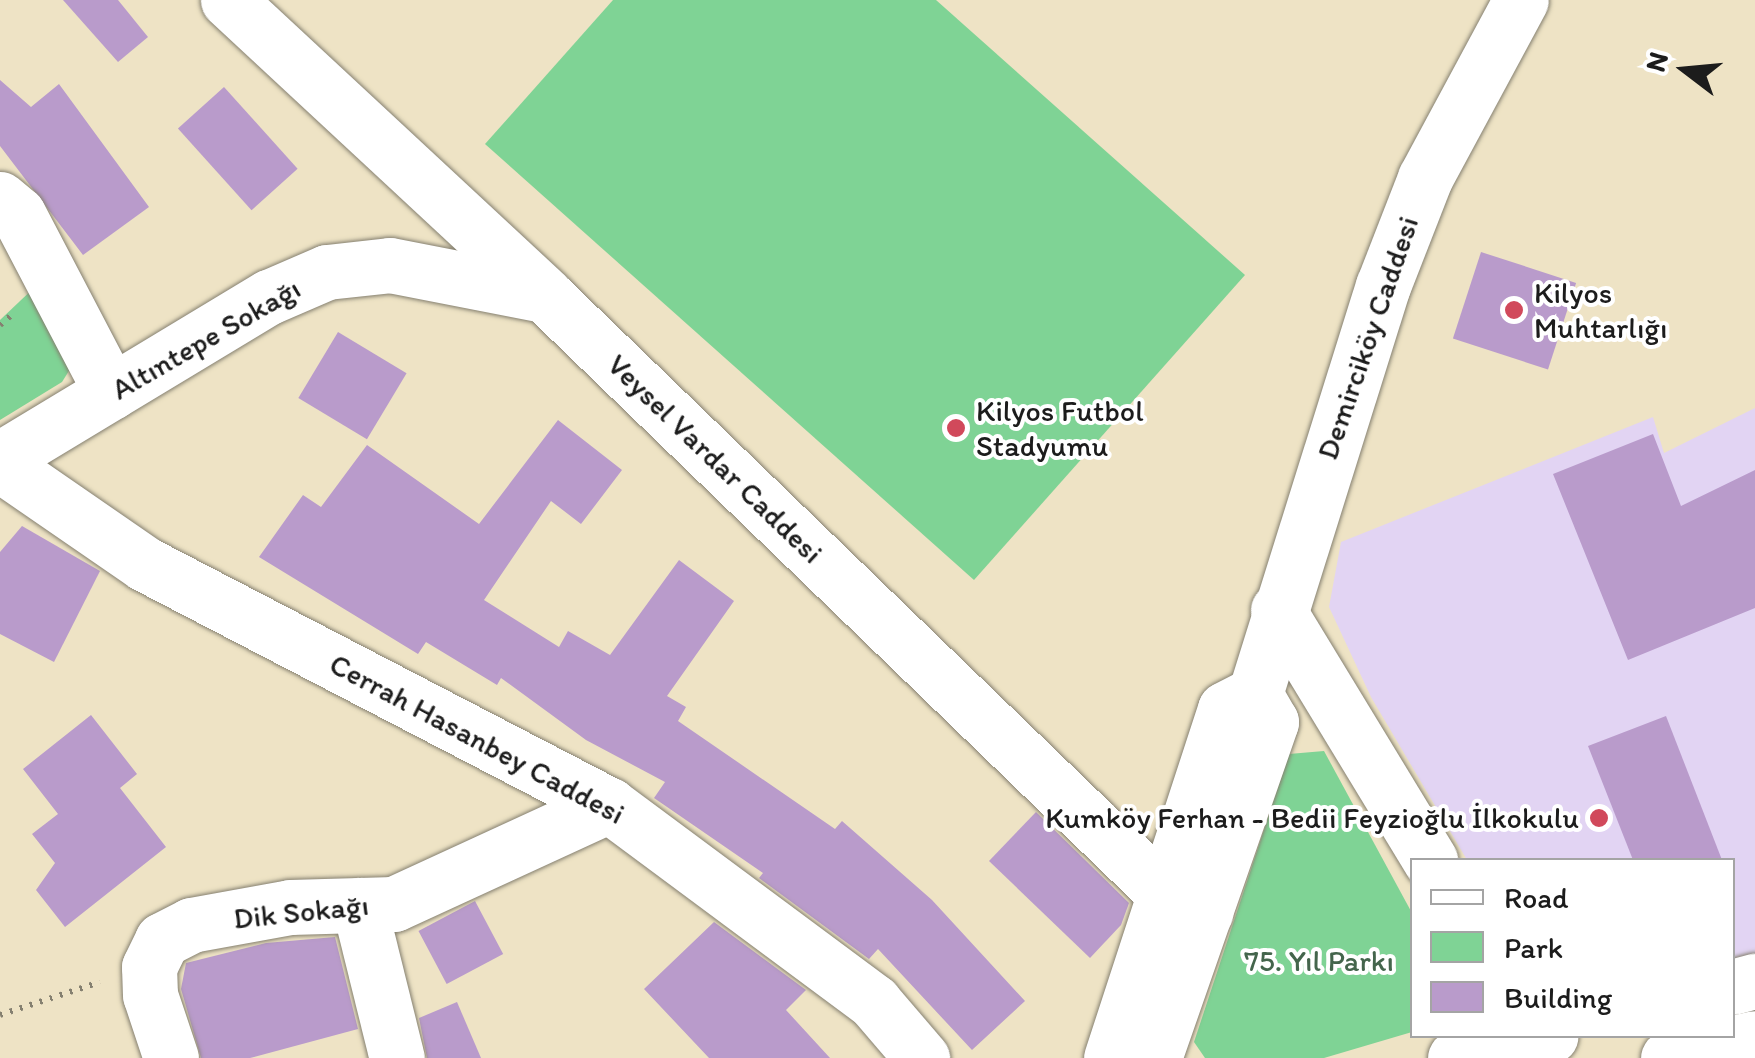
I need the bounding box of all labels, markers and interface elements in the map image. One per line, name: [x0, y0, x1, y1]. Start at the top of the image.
north arrow: [1635, 20, 1735, 120]
text: N: [1637, 48, 1675, 76]
street label: Demirciköy Caddesi: [1310, 212, 1426, 464]
street label: Altıntepe Sokağı: [105, 271, 307, 407]
place label: Kilyos Muhtarlığı: [1534, 275, 1667, 346]
marker: Kilyos Muhtarlığı: [1503, 299, 1525, 321]
street label: Veysel Vardar Caddesi: [600, 347, 830, 571]
place label: Kilyos Futbol Stadyumu: [976, 393, 1143, 464]
marker: Kilyos Futbol Stadyumu: [945, 417, 967, 439]
street label: Cerrah Hasanbey Caddesi: [323, 646, 631, 832]
place label: Kumköy Ferhan - Bedii Feyzioğlu İlkokulu: [1047, 800, 1579, 836]
marker: Kumköy Ferhan - Bedii Feyzioğlu İlkokulu: [1588, 807, 1610, 829]
legend: [1410, 858, 1735, 1038]
text: Road: [1504, 879, 1569, 916]
street label: Dik Sokağı: [232, 887, 370, 937]
text: Park: [1504, 929, 1563, 966]
park label: 75. Yıl Parkı: [1244, 943, 1394, 979]
text: Building: [1504, 979, 1612, 1016]

